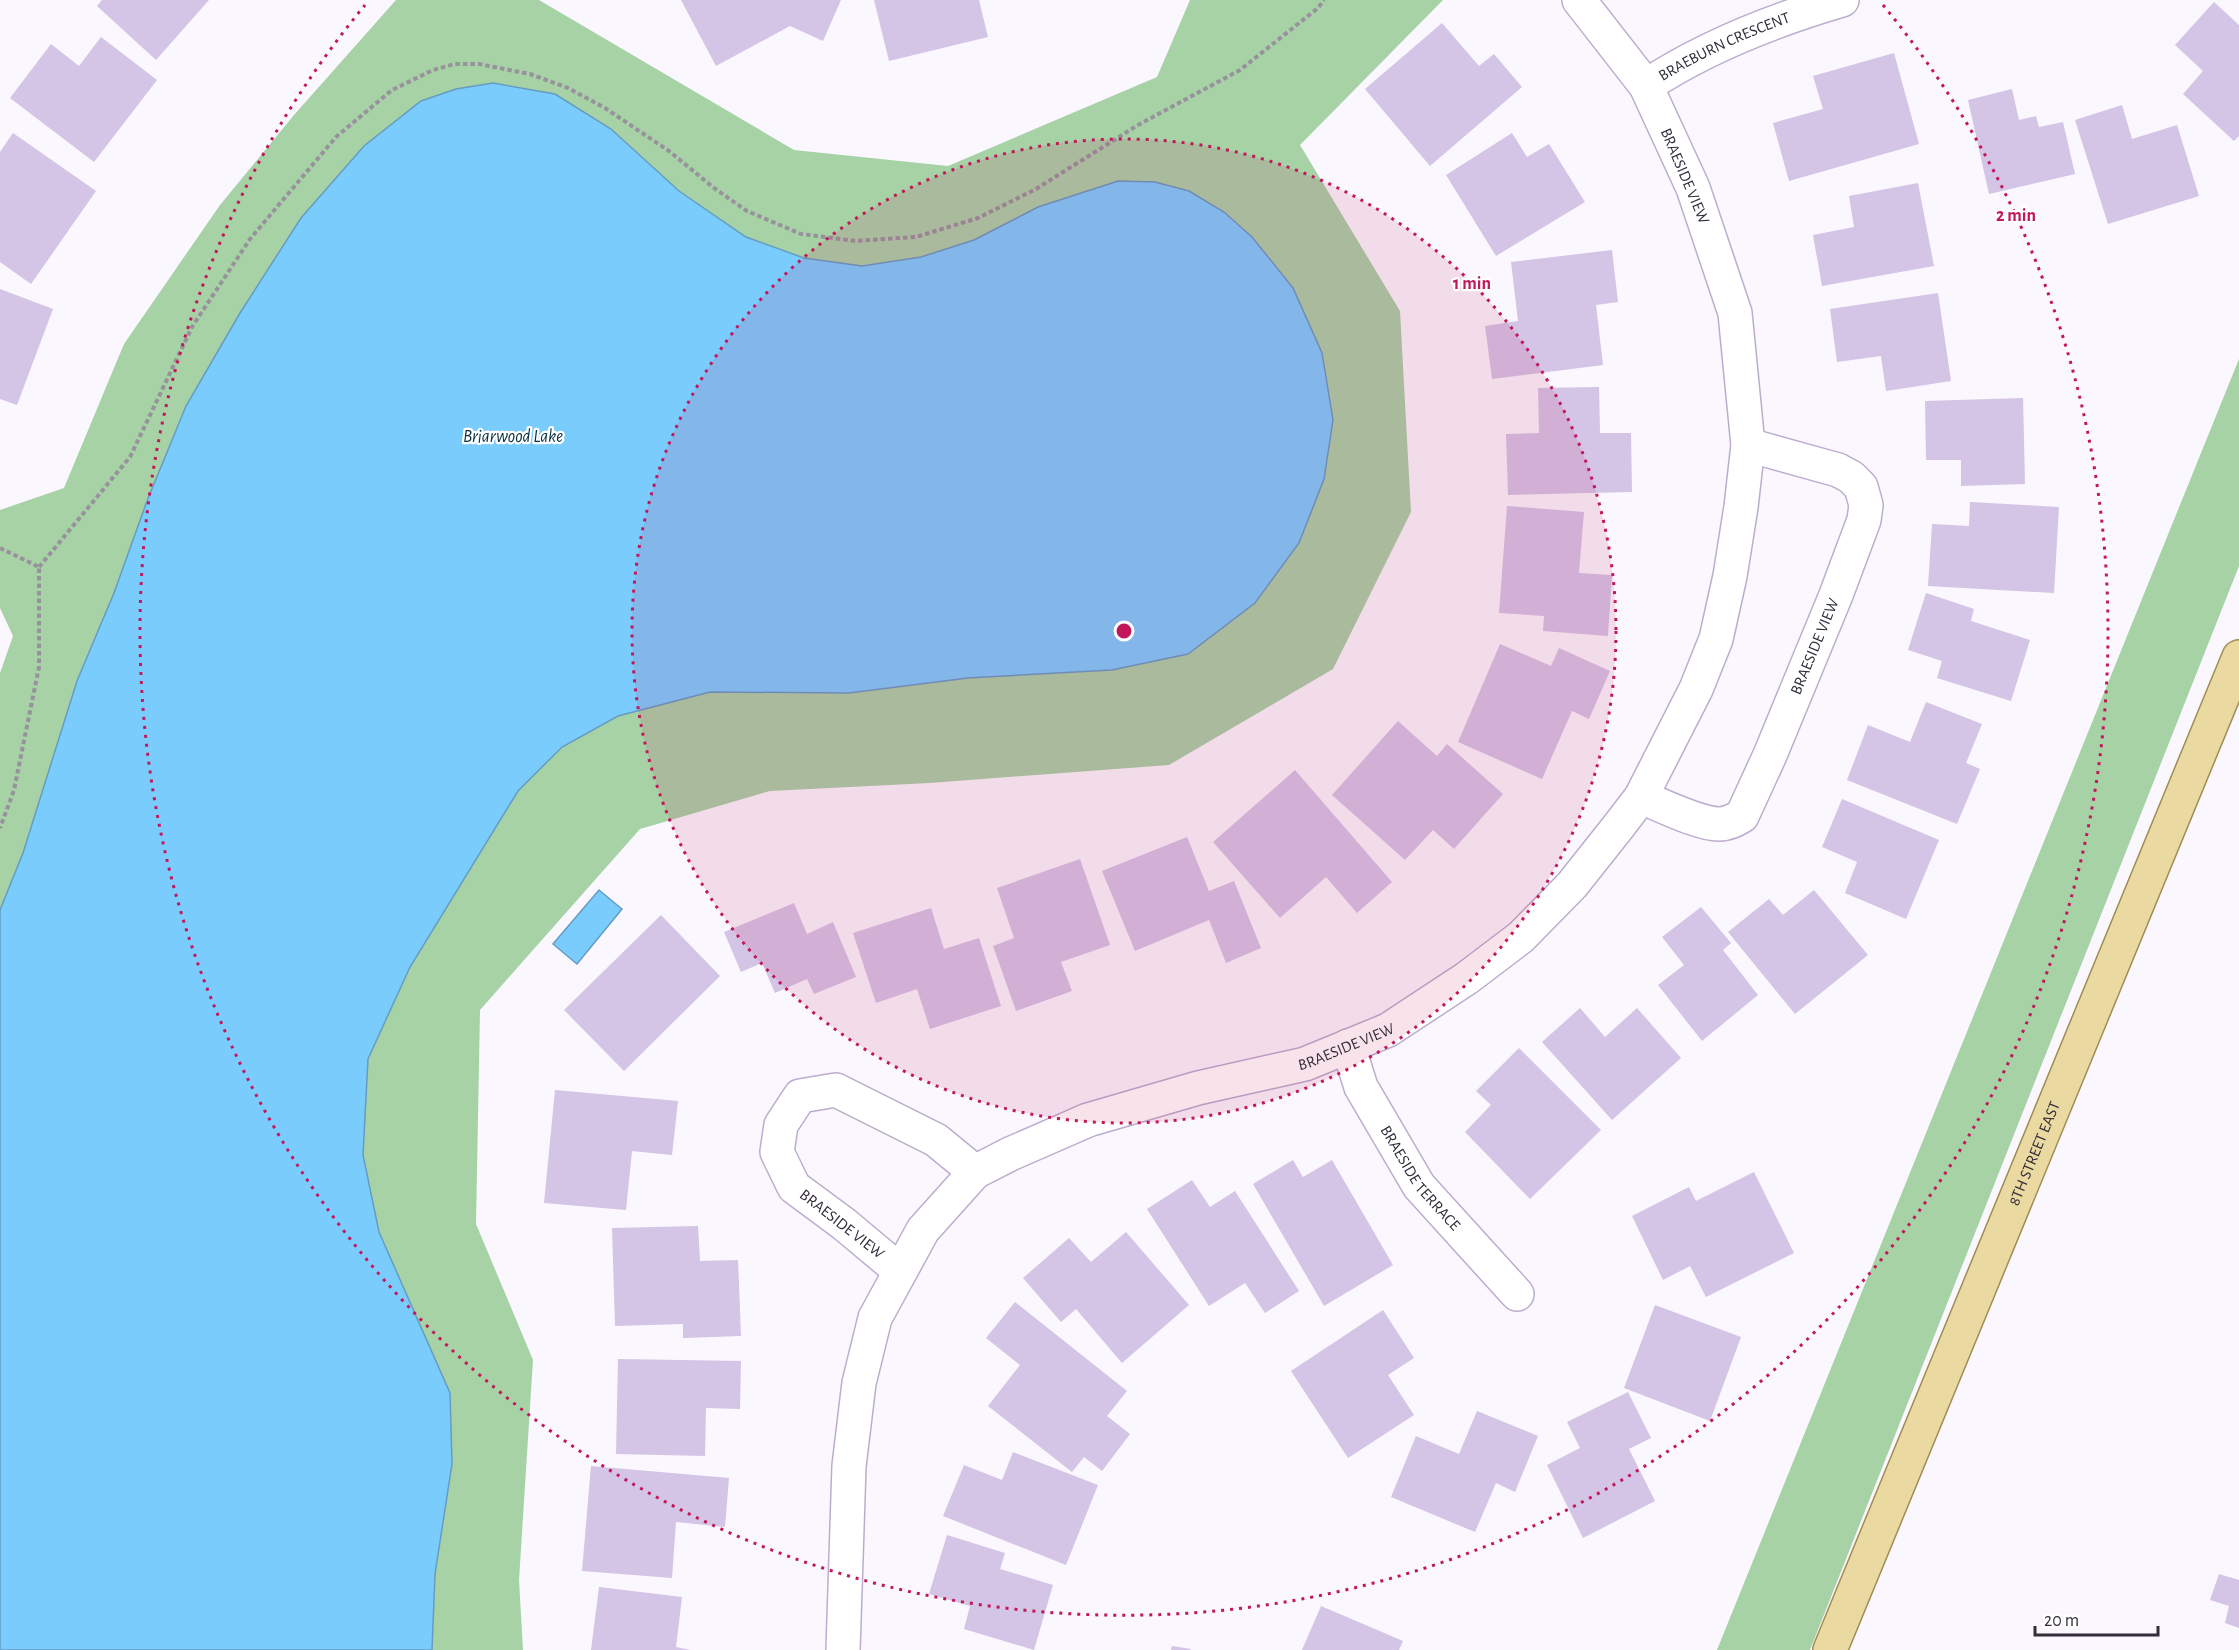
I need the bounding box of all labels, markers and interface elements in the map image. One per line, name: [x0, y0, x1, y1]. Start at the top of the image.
street label: BRAEBURN CRESCENT: [1656, 9, 1792, 84]
street label: BRAESIDE VIEW: [1658, 126, 1713, 227]
text: 2 min: [1996, 207, 2036, 225]
text: 1 min: [1453, 275, 1491, 293]
water label: Briarwood Lake: [463, 428, 563, 446]
street label: BRAESIDE VIEW: [1788, 596, 1842, 697]
centre of rings: [1114, 621, 1134, 641]
street label: BRAESIDE VIEW: [1297, 1020, 1397, 1073]
street label: 8TH STREET EAST: [2006, 1099, 2063, 1208]
street label: BRAESIDE TERRACE: [1377, 1123, 1463, 1234]
street label: BRAESIDE VIEW: [797, 1186, 888, 1262]
scale bar: [2035, 1599, 2158, 1637]
text: 20 m: [2044, 1612, 2079, 1630]

